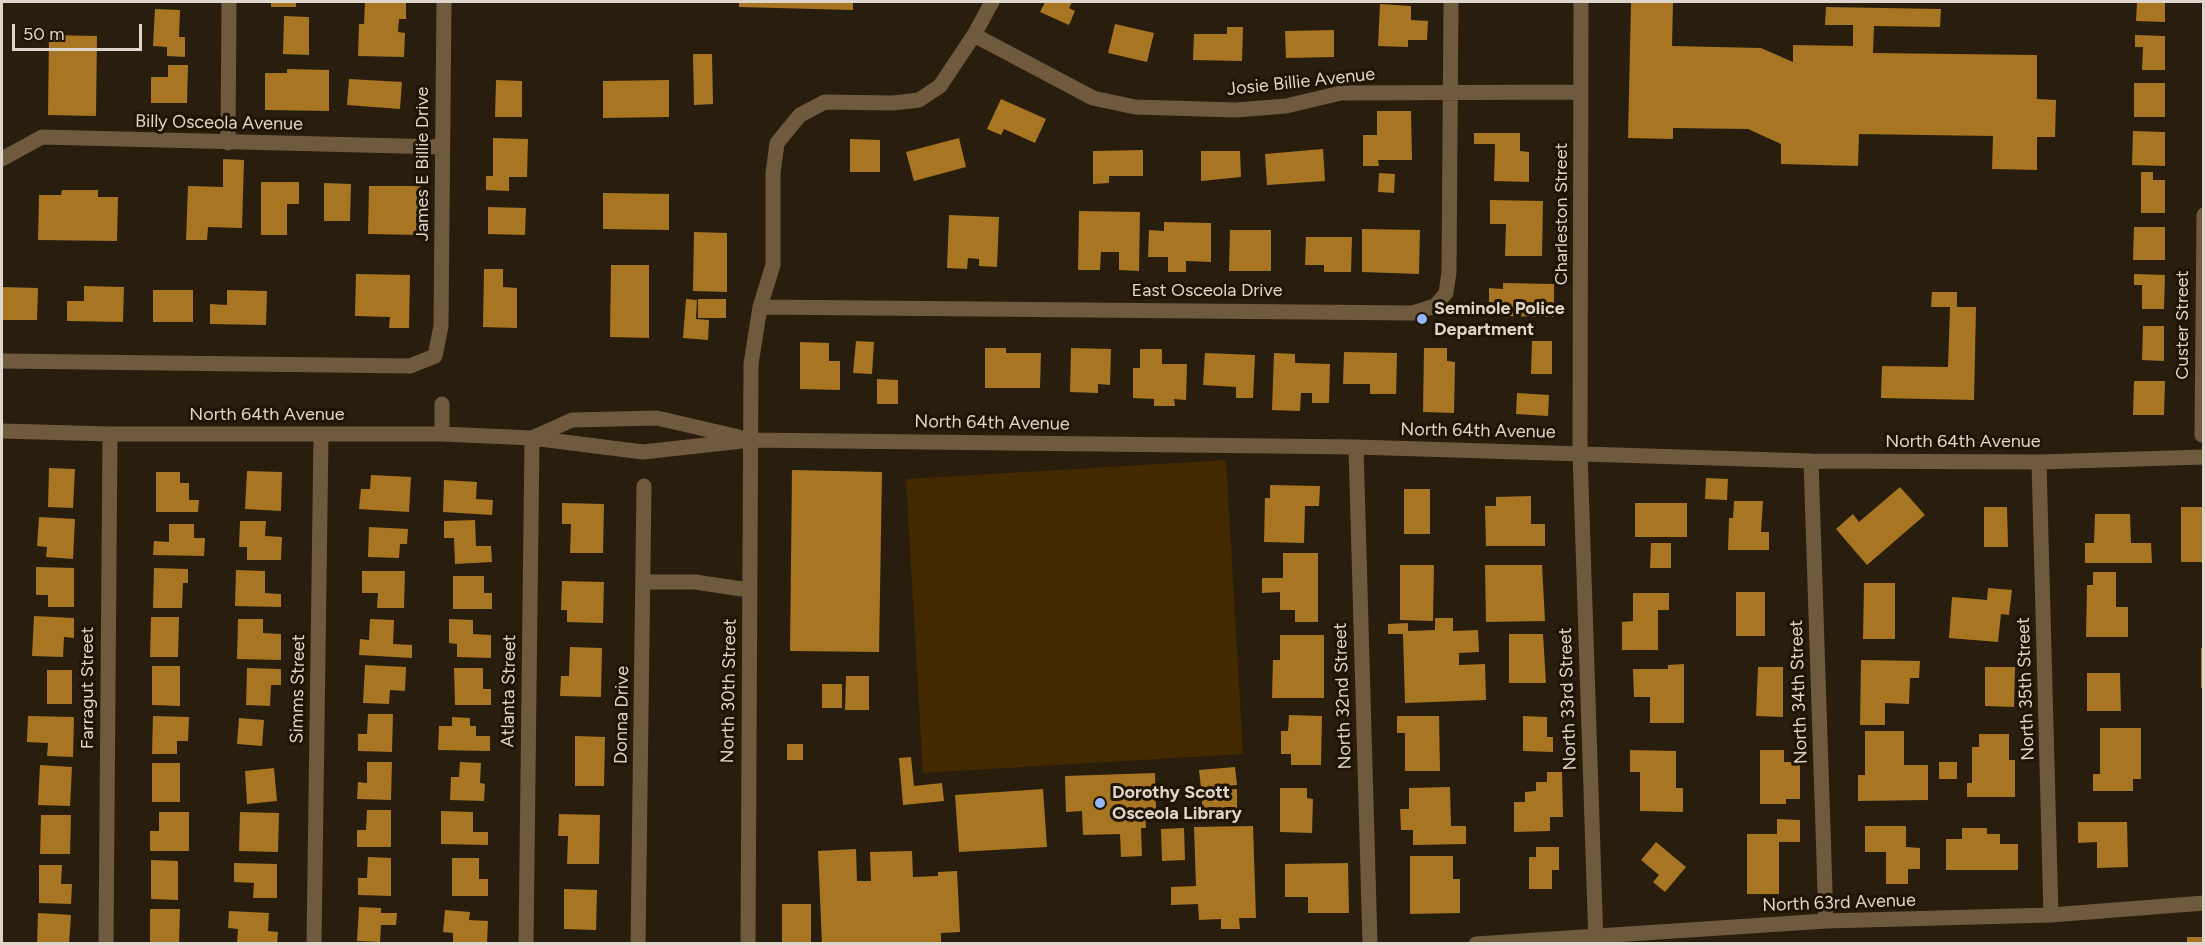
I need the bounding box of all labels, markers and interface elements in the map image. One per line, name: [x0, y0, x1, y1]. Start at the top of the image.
scale bar: [15, 12, 146, 50]
text: 50 m: [23, 23, 65, 45]
street label: Josie Billie Avenue: [1226, 63, 1376, 101]
street label: James E Billie Drive: [412, 87, 434, 241]
street label: Billy Osceola Avenue: [135, 111, 303, 135]
street label: Charleston Street: [1551, 143, 1573, 285]
street label: Custer Street: [2172, 271, 2194, 379]
street label: East Osceola Drive: [1131, 280, 1283, 302]
place label: Seminole Police Department: [1434, 298, 1565, 340]
marker: Seminole Police Department: [1415, 312, 1429, 326]
street label: North 64th Avenue: [189, 404, 345, 426]
street label: North 64th Avenue: [914, 411, 1070, 435]
street label: North 64th Avenue: [1400, 419, 1556, 443]
street label: North 64th Avenue: [1885, 431, 2041, 453]
street label: North 35th Street: [2013, 617, 2039, 761]
street label: North 30th Street: [717, 618, 741, 764]
street label: North 34th Street: [1786, 619, 1812, 765]
street label: North 32nd Street: [1330, 622, 1356, 770]
street label: Farragut Street: [77, 627, 99, 749]
street label: North 33rd Street: [1555, 627, 1581, 771]
street label: Simms Street: [286, 634, 310, 744]
street label: Atlanta Street: [497, 634, 521, 748]
street label: Donna Drive: [610, 666, 634, 764]
place label: Dorothy Scott Osceola Library: [1112, 782, 1242, 824]
marker: Dorothy Scott Osceola Library: [1093, 796, 1107, 810]
street label: North 63rd Avenue: [1762, 890, 1916, 916]

